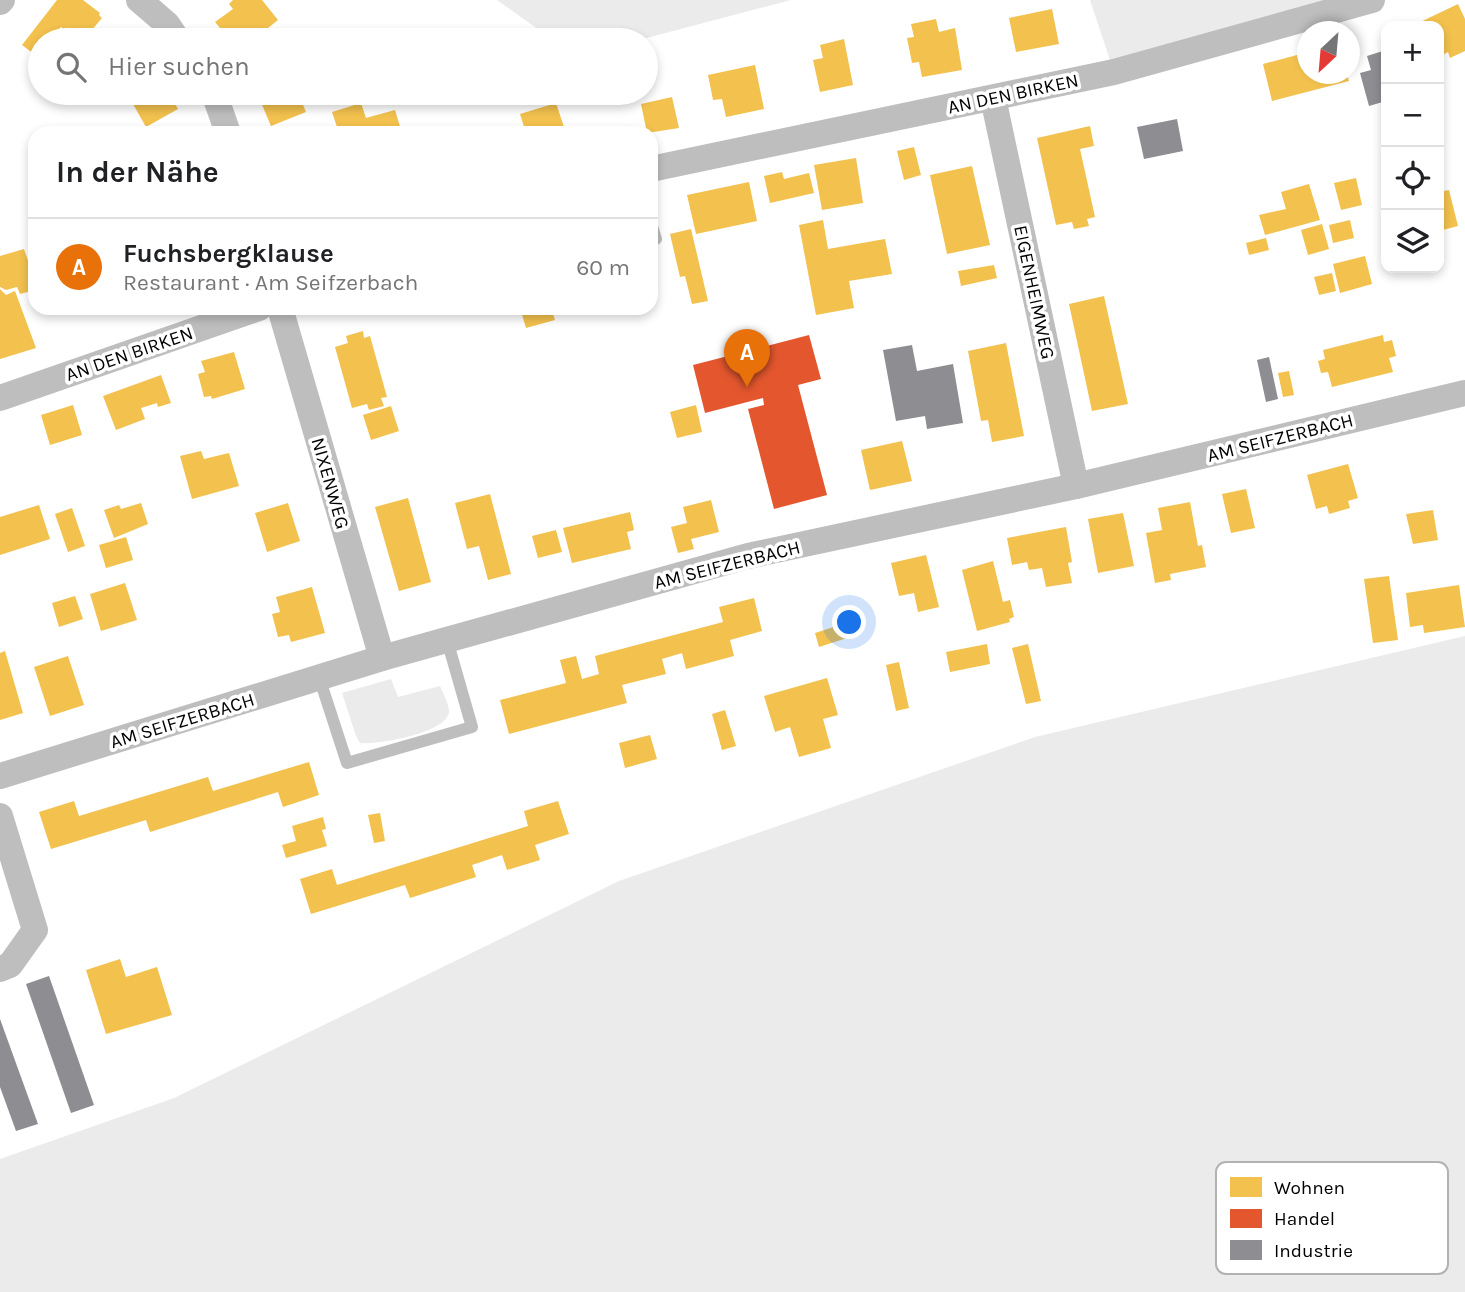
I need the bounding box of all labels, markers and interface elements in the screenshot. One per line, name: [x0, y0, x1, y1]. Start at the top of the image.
north arrow: [1297, 21, 1360, 84]
map controls: [1381, 21, 1444, 273]
button: +: [1381, 21, 1444, 84]
search box: [28, 28, 658, 105]
icon: search: [52, 48, 90, 86]
text: Hier suchen: [108, 51, 250, 82]
street label: AN DEN BIRKEN: [946, 69, 1081, 119]
button: −: [1381, 84, 1444, 147]
button: locate: [1381, 147, 1444, 210]
text: In der Nähe: [56, 154, 219, 190]
button: layers: [1381, 210, 1444, 273]
street label: EIGENHEIMWEG: [1009, 223, 1059, 361]
text: Fuchsbergklause: [123, 238, 334, 269]
text: A: [72, 254, 86, 281]
text: 60 m: [576, 254, 630, 281]
text: Restaurant · Am Seifzerbach: [123, 269, 418, 296]
street label: AN DEN BIRKEN: [63, 322, 196, 386]
pin: A: [724, 329, 770, 387]
street label: AM SEIFZERBACH: [1205, 409, 1355, 467]
street label: NIXENWEG: [306, 435, 354, 532]
street label: AM SEIFZERBACH: [652, 536, 802, 594]
your location: [832, 605, 866, 639]
street label: AM SEIFZERBACH: [108, 689, 257, 753]
legend: [1216, 1162, 1448, 1274]
text: Wohnen: [1274, 1177, 1345, 1199]
text: Handel: [1274, 1208, 1335, 1230]
text: Industrie: [1274, 1240, 1353, 1262]

